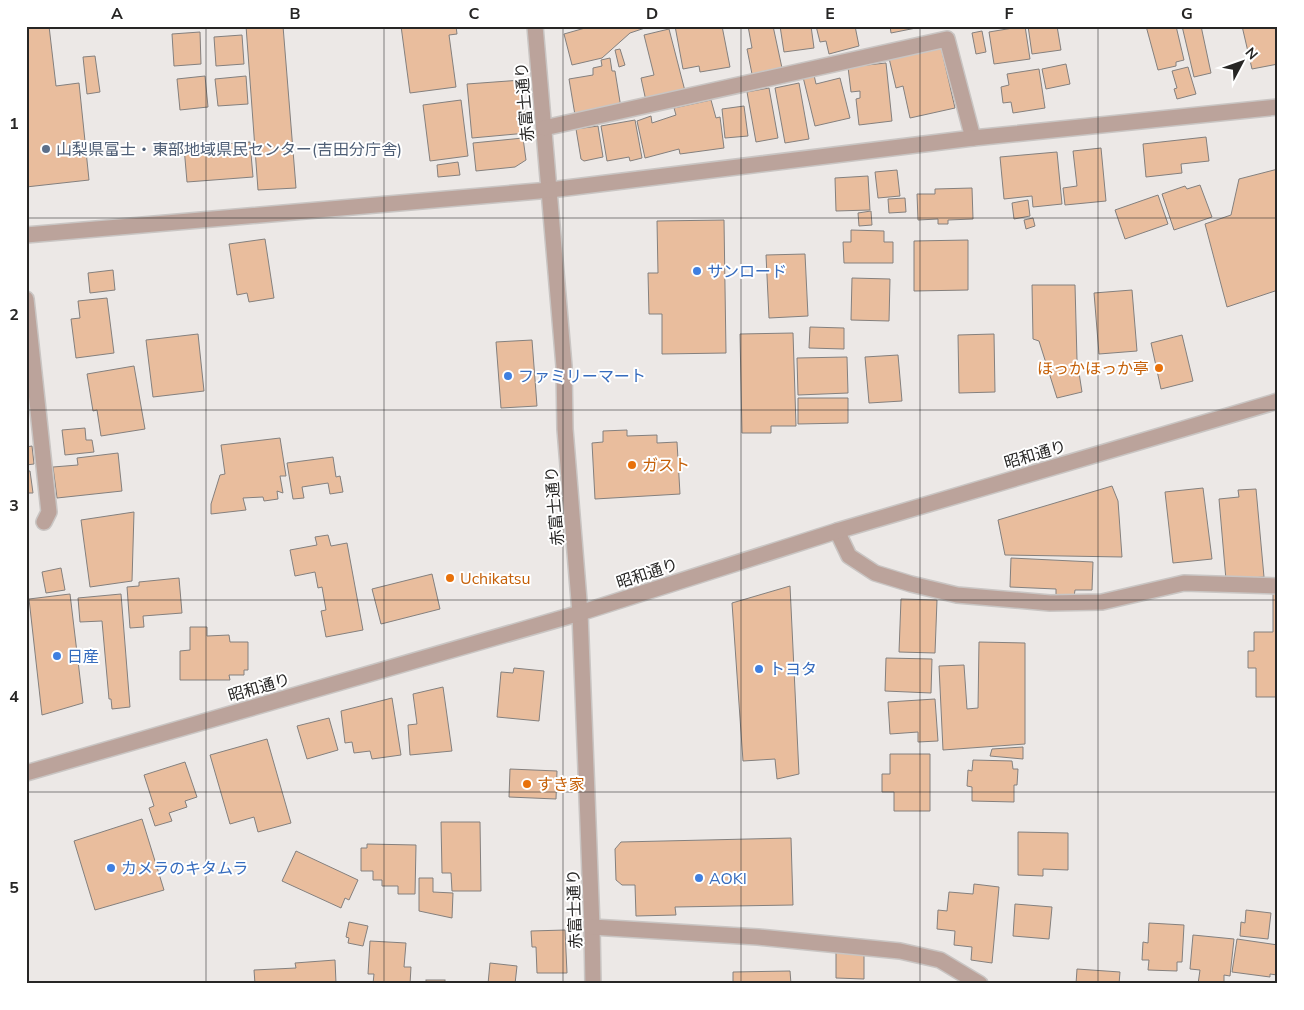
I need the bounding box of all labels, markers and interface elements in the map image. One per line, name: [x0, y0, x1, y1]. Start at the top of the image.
text: A: [111, 3, 123, 25]
text: B: [289, 3, 301, 25]
text: C: [469, 3, 480, 25]
text: D: [646, 3, 658, 25]
text: E: [825, 3, 835, 25]
text: F: [1005, 3, 1014, 25]
text: G: [1181, 3, 1193, 25]
north arrow: [1216, 38, 1266, 88]
text: N: [1241, 44, 1262, 64]
street label: 赤富士通り: [511, 61, 539, 143]
text: 1: [9, 113, 19, 135]
place label: 山梨県富士・東部地域県民センター(吉田分庁舎): [56, 139, 402, 161]
marker: 山梨県富士・東部地域県民センター(吉田分庁舎): [40, 143, 52, 155]
place label: サンロード: [707, 261, 787, 283]
marker: サンロード: [691, 265, 703, 277]
text: 2: [9, 304, 19, 326]
place label: ほっかほっか亭: [1037, 358, 1149, 380]
marker: ほっかほっか亭: [1153, 362, 1165, 374]
place label: ファミリーマート: [518, 366, 646, 388]
marker: ファミリーマート: [502, 370, 514, 382]
street label: 昭和通り: [1001, 436, 1069, 474]
place label: ガスト: [642, 455, 690, 477]
marker: ガスト: [626, 459, 638, 471]
street label: 赤富士通り: [541, 465, 569, 547]
text: 3: [9, 495, 19, 517]
street label: 昭和通り: [613, 554, 681, 594]
place label: Uchikatsu: [460, 568, 531, 590]
marker: Uchikatsu: [444, 572, 456, 584]
place label: 日産: [67, 646, 99, 668]
marker: 日産: [51, 650, 63, 662]
place label: トヨタ: [769, 659, 817, 681]
marker: トヨタ: [753, 663, 765, 675]
street label: 昭和通り: [225, 669, 293, 707]
text: 4: [9, 686, 19, 708]
place label: すき家: [537, 774, 585, 796]
marker: すき家: [521, 778, 533, 790]
place label: カメラのキタムラ: [121, 858, 248, 880]
marker: カメラのキタムラ: [105, 862, 117, 874]
place label: AOKI: [709, 868, 747, 890]
street label: 赤富士通り: [563, 869, 587, 949]
marker: AOKI: [693, 872, 705, 884]
text: 5: [9, 877, 19, 899]

